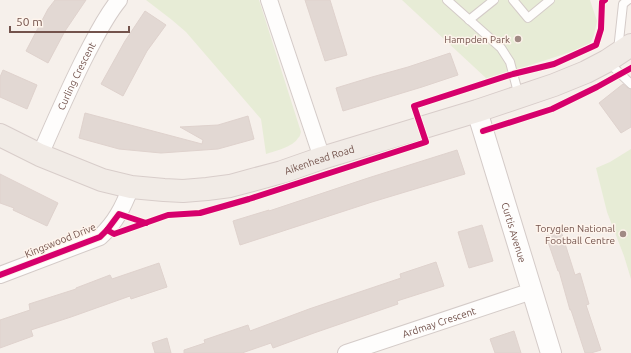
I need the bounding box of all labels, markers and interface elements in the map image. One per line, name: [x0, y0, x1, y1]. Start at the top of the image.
scale bar: [10, 8, 129, 34]
text: 50 m: [16, 15, 43, 28]
place label: Hampden Park: [444, 34, 510, 45]
marker: Hampden Park: [513, 34, 523, 44]
street label: Curling Crescent: [56, 40, 98, 112]
street label: Aikenhead Road: [283, 144, 356, 177]
street label: Curtis Avenue: [499, 201, 528, 264]
street label: Kingswood Drive: [23, 221, 97, 260]
place label: Toryglen National Football Centre: [535, 223, 615, 246]
marker: Toryglen National Football Centre: [618, 229, 628, 239]
street label: Ardmay Crescent: [401, 305, 477, 340]

